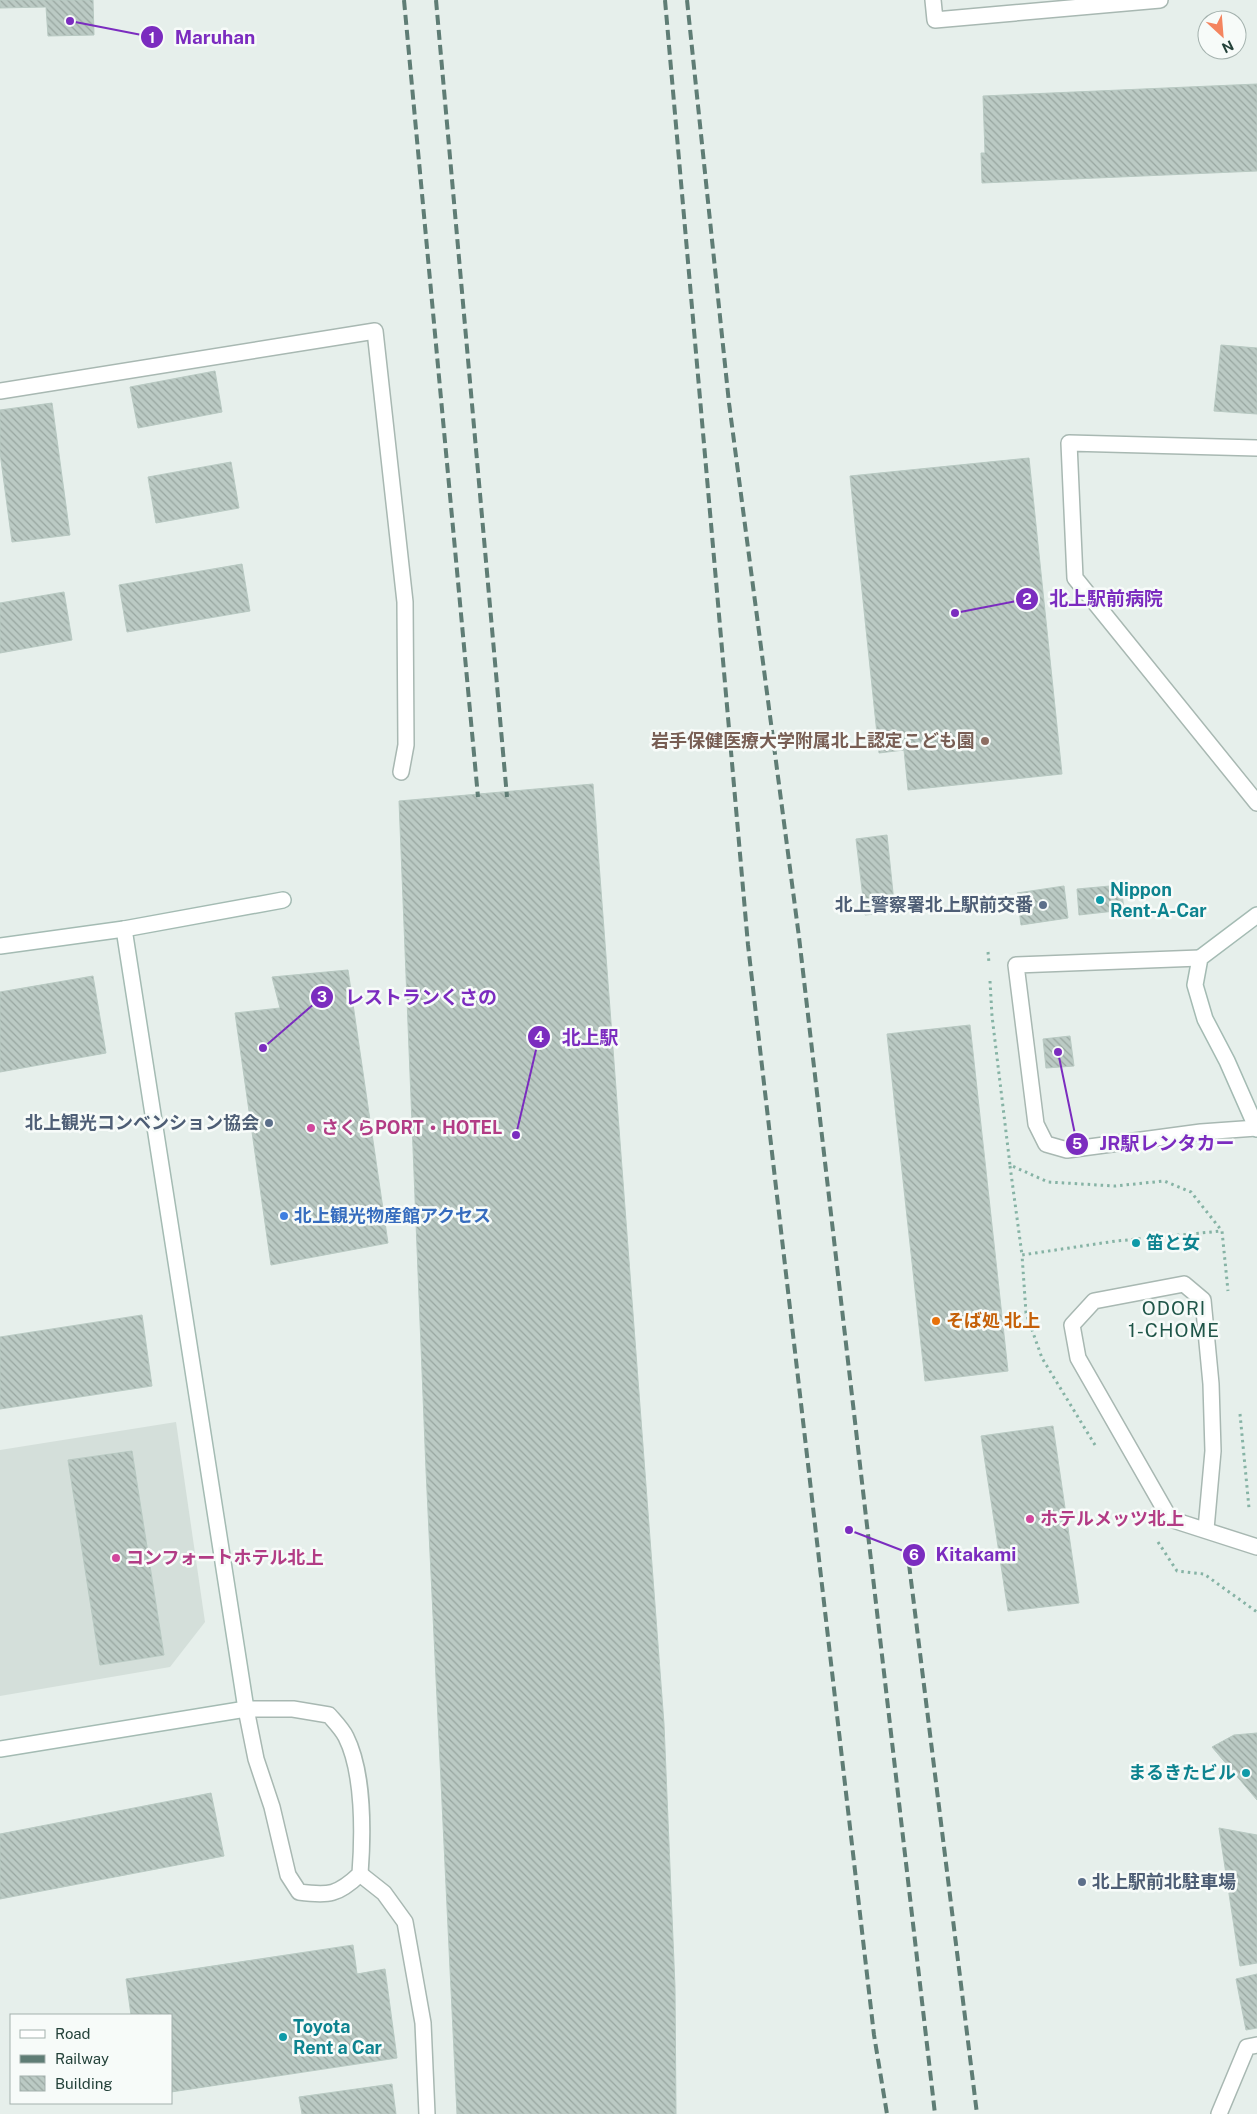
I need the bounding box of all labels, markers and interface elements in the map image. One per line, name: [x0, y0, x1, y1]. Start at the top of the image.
north arrow: [1197, 10, 1247, 60]
callout: Maruhan: [140, 20, 265, 54]
text: Maruhan: [175, 26, 255, 48]
text: 1: [149, 29, 155, 46]
text: N: [1219, 37, 1236, 56]
callout: 北上駅前病院: [1014, 582, 1173, 616]
text: 北上駅前病院: [1049, 587, 1163, 609]
text: 2: [1022, 590, 1032, 607]
place label: 岩手保健医療大学附属北上認定こども園: [651, 730, 975, 751]
marker: 岩手保健医療大学附属北上認定こども園: [979, 735, 991, 747]
place label: Nippon Rent-A-Car: [1110, 879, 1207, 921]
place label: 北上警察署北上駅前交番: [835, 894, 1033, 915]
marker: Nippon Rent-A-Car: [1094, 894, 1106, 906]
marker: 北上警察署北上駅前交番: [1037, 899, 1049, 911]
callout: レストランくさの: [310, 980, 507, 1014]
text: レストランくさの: [345, 986, 497, 1008]
text: 3: [317, 988, 327, 1005]
callout: 北上駅: [526, 1020, 628, 1054]
text: 北上駅: [561, 1026, 619, 1048]
text: 4: [534, 1028, 544, 1045]
place label: 北上観光コンベンション協会: [25, 1112, 259, 1133]
marker: 北上観光コンベンション協会: [263, 1117, 275, 1129]
place label: さくらPORT・HOTEL: [321, 1117, 503, 1138]
marker: さくらPORT・HOTEL: [305, 1122, 317, 1134]
callout: JR駅レンタカー: [1065, 1127, 1244, 1161]
text: JR駅レンタカー: [1100, 1132, 1234, 1154]
text: 5: [1072, 1135, 1082, 1152]
place label: 北上観光物産館アクセス: [294, 1205, 491, 1226]
marker: 北上観光物産館アクセス: [278, 1210, 290, 1222]
place label: 笛と女: [1146, 1232, 1200, 1253]
marker: 笛と女: [1130, 1237, 1142, 1249]
district label: ODORI 1-CHOME: [1128, 1297, 1220, 1341]
place label: そば処 北上: [946, 1310, 1040, 1331]
marker: そば処 北上: [930, 1315, 942, 1327]
place label: ホテルメッツ北上: [1040, 1508, 1184, 1529]
marker: ホテルメッツ北上: [1024, 1513, 1036, 1525]
callout: Kitakami: [901, 1538, 1027, 1572]
text: Kitakami: [936, 1543, 1016, 1565]
text: 6: [909, 1546, 919, 1563]
place label: コンフォートホテル北上: [126, 1547, 323, 1568]
marker: コンフォートホテル北上: [110, 1552, 122, 1564]
place label: まるきたビル: [1128, 1762, 1236, 1783]
marker: まるきたビル: [1240, 1767, 1252, 1779]
place label: 北上駅前北駐車場: [1092, 1871, 1236, 1892]
marker: 北上駅前北駐車場: [1076, 1876, 1088, 1888]
legend: [10, 2014, 172, 2104]
place label: Toyota Rent a Car: [293, 2016, 383, 2058]
text: Road: [55, 2025, 91, 2042]
marker: Toyota Rent a Car: [277, 2031, 289, 2043]
text: Railway: [55, 2050, 109, 2067]
text: Building: [55, 2075, 113, 2092]

